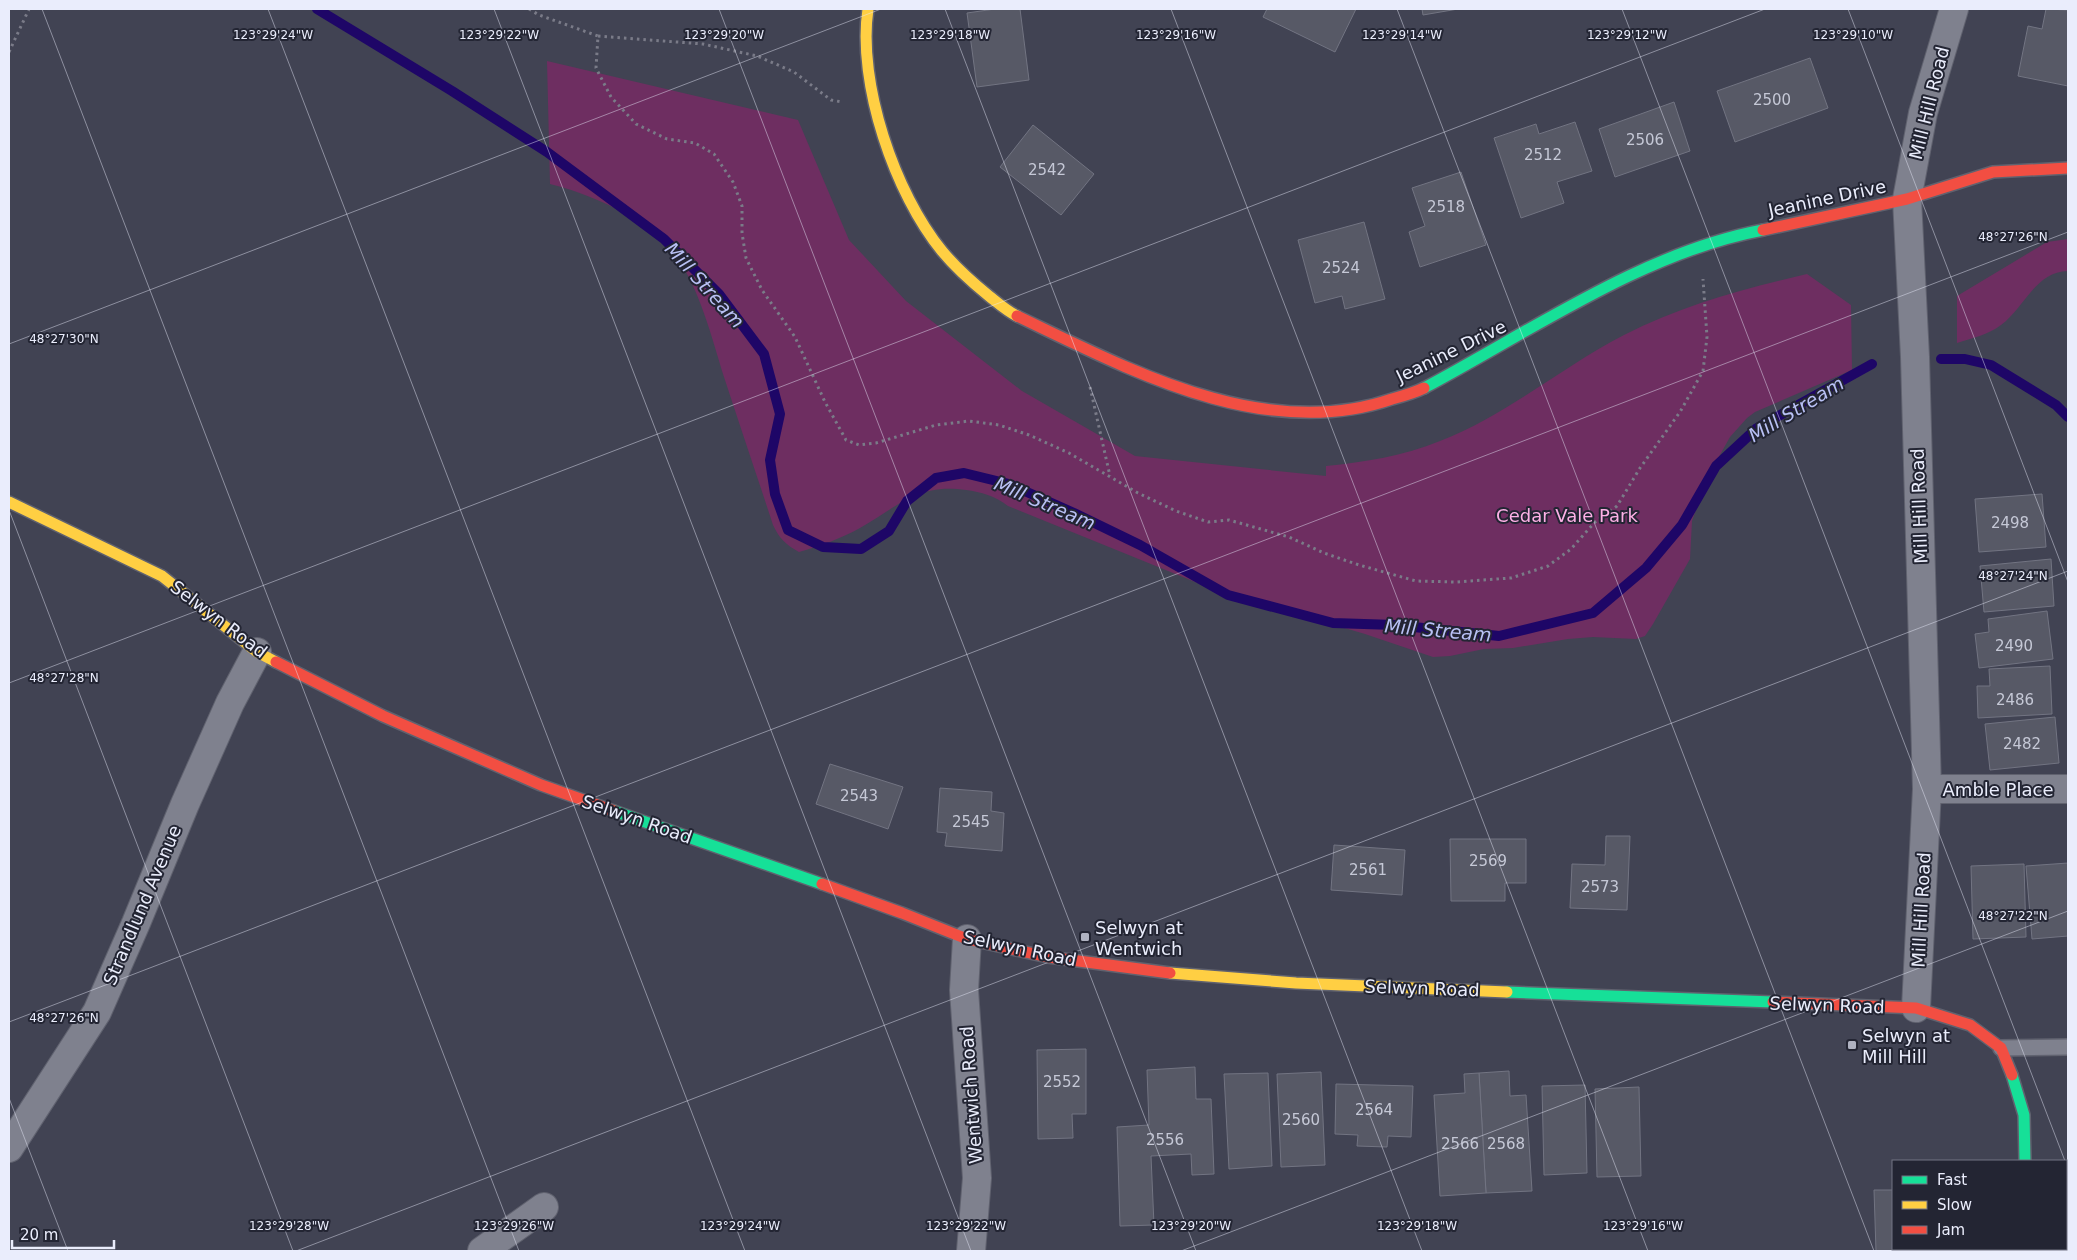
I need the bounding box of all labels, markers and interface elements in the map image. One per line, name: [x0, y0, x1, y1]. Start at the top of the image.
text: 123°29'24"W: [233, 28, 313, 42]
text: 123°29'22"W: [459, 28, 539, 42]
text: 123°29'20"W: [684, 28, 764, 42]
text: 123°29'18"W: [910, 28, 990, 42]
text: 123°29'16"W: [1136, 28, 1216, 42]
text: 123°29'14"W: [1362, 28, 1442, 42]
text: 123°29'12"W: [1587, 28, 1667, 42]
text: 123°29'10"W: [1813, 28, 1893, 42]
street label: Mill Hill Road: [1905, 44, 1953, 162]
house number: 2500: [1753, 91, 1791, 109]
house number: 2506: [1626, 131, 1664, 149]
house number: 2512: [1524, 146, 1562, 164]
house number: 2542: [1028, 161, 1066, 179]
street label: Jeanine Drive: [1765, 175, 1888, 221]
house number: 2518: [1427, 198, 1465, 216]
text: 48°27'26"N: [1978, 230, 2048, 244]
water label: Mill Stream: [661, 238, 749, 332]
house number: 2524: [1322, 259, 1360, 277]
street label: Jeanine Drive: [1392, 315, 1510, 387]
text: 48°27'30"N: [29, 332, 99, 346]
water label: Mill Stream: [1744, 372, 1848, 446]
street label: Mill Hill Road: [1906, 448, 1932, 564]
water label: Mill Stream: [991, 472, 1099, 534]
park label: Cedar Vale Park: [1496, 505, 1639, 526]
house number: 2498: [1991, 514, 2029, 532]
text: 48°27'24"N: [1978, 569, 2048, 583]
street label: Selwyn Road: [167, 576, 271, 662]
water label: Mill Stream: [1384, 614, 1492, 646]
house number: 2490: [1995, 637, 2033, 655]
text: 48°27'28"N: [29, 671, 99, 685]
house number: 2486: [1996, 691, 2034, 709]
house number: 2482: [2003, 735, 2041, 753]
street label: Amble Place: [1943, 779, 2053, 800]
house number: 2543: [840, 787, 878, 805]
street label: Selwyn Road: [579, 790, 695, 848]
house number: 2545: [952, 813, 990, 831]
street label: Strandlund Avenue: [99, 822, 185, 988]
house number: 2569: [1469, 852, 1507, 870]
street label: Mill Hill Road: [1907, 852, 1935, 968]
house number: 2561: [1349, 861, 1387, 879]
house number: 2573: [1581, 878, 1619, 896]
text: 48°27'22"N: [1978, 909, 2048, 923]
place label: Selwyn at Wentwich: [1095, 917, 1183, 959]
street label: Selwyn Road: [961, 926, 1079, 970]
marker: Selwyn at Wentwich: [1079, 931, 1091, 943]
street label: Selwyn Road: [1364, 975, 1480, 1001]
street label: Selwyn Road: [1769, 992, 1885, 1018]
text: 48°27'26"N: [29, 1011, 99, 1025]
street label: Wentwich Road: [956, 1025, 986, 1165]
place label: Selwyn at Mill Hill: [1862, 1025, 1950, 1067]
marker: Selwyn at Mill Hill: [1846, 1039, 1858, 1051]
house number: 2552: [1043, 1073, 1081, 1091]
house number: 2564: [1355, 1101, 1393, 1119]
house number: 2560: [1282, 1111, 1320, 1129]
house number: 2556: [1146, 1131, 1184, 1149]
house number: 2566: [1441, 1135, 1479, 1153]
house number: 2568: [1487, 1135, 1525, 1153]
legend: [1892, 1160, 2067, 1250]
text: Fast: [1937, 1171, 1967, 1189]
text: Slow: [1937, 1196, 1972, 1214]
scale bar: [12, 1218, 115, 1250]
text: 123°29'28"W: [249, 1219, 329, 1233]
text: 123°29'26"W: [474, 1219, 554, 1233]
text: 123°29'24"W: [700, 1219, 780, 1233]
text: 123°29'22"W: [926, 1219, 1006, 1233]
text: 123°29'20"W: [1151, 1219, 1231, 1233]
text: 123°29'18"W: [1377, 1219, 1457, 1233]
text: 123°29'16"W: [1603, 1219, 1683, 1233]
text: Jam: [1936, 1221, 1965, 1239]
text: 20 m: [20, 1226, 58, 1244]

